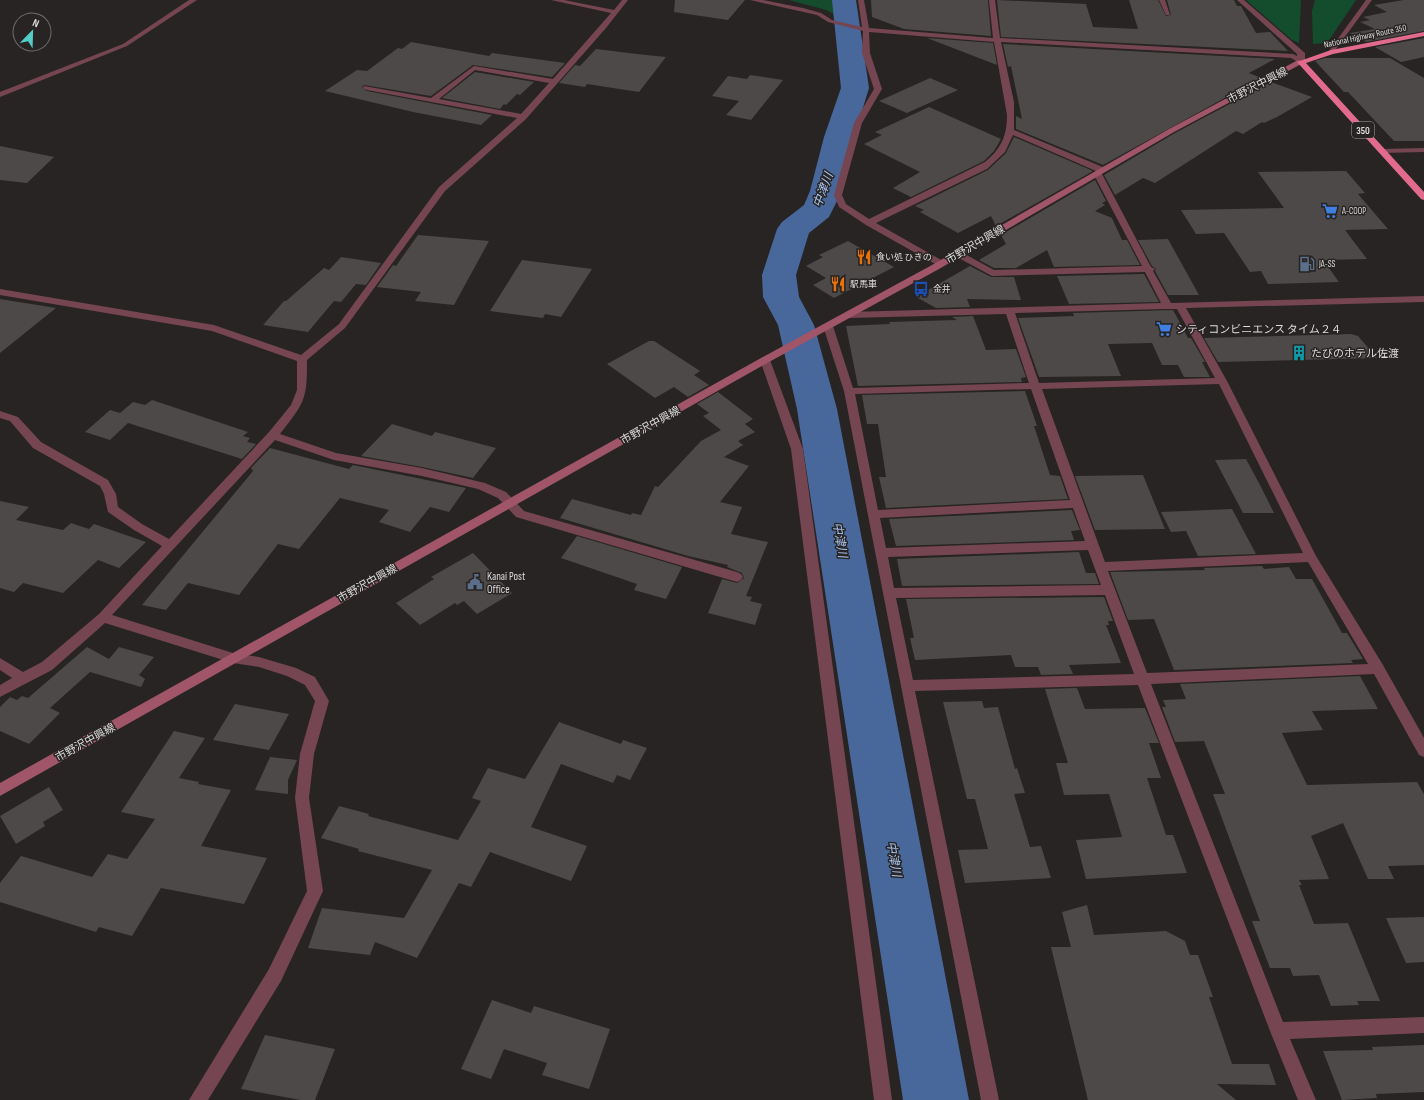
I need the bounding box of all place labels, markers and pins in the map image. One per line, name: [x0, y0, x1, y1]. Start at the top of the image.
supermarket icon: A-COOP: [1321, 202, 1339, 220]
place label: A-COOP: [1341, 206, 1366, 217]
restaurant icon: 食い処 ひきの: [855, 248, 873, 266]
place label: 食い処 ひきの: [876, 252, 931, 263]
fuel station icon: JA-SS: [1298, 255, 1316, 273]
place label: JA-SS: [1318, 259, 1335, 270]
restaurant icon: 駅馬車: [829, 275, 847, 293]
place label: 駅馬車: [850, 279, 877, 290]
bus stop icon: 金井: [912, 280, 930, 298]
place label: 金井: [933, 284, 951, 295]
supermarket icon: シティコンビニエンス タイム２４: [1155, 320, 1173, 338]
place label: シティコンビニエンス タイム２４: [1176, 323, 1342, 336]
building icon: たびのホテル佐渡: [1290, 344, 1308, 362]
place label: たびのホテル佐渡: [1311, 347, 1399, 360]
place label: Kanai Post Office: [487, 570, 526, 596]
public building icon: Kanai Post Office: [466, 573, 484, 591]

